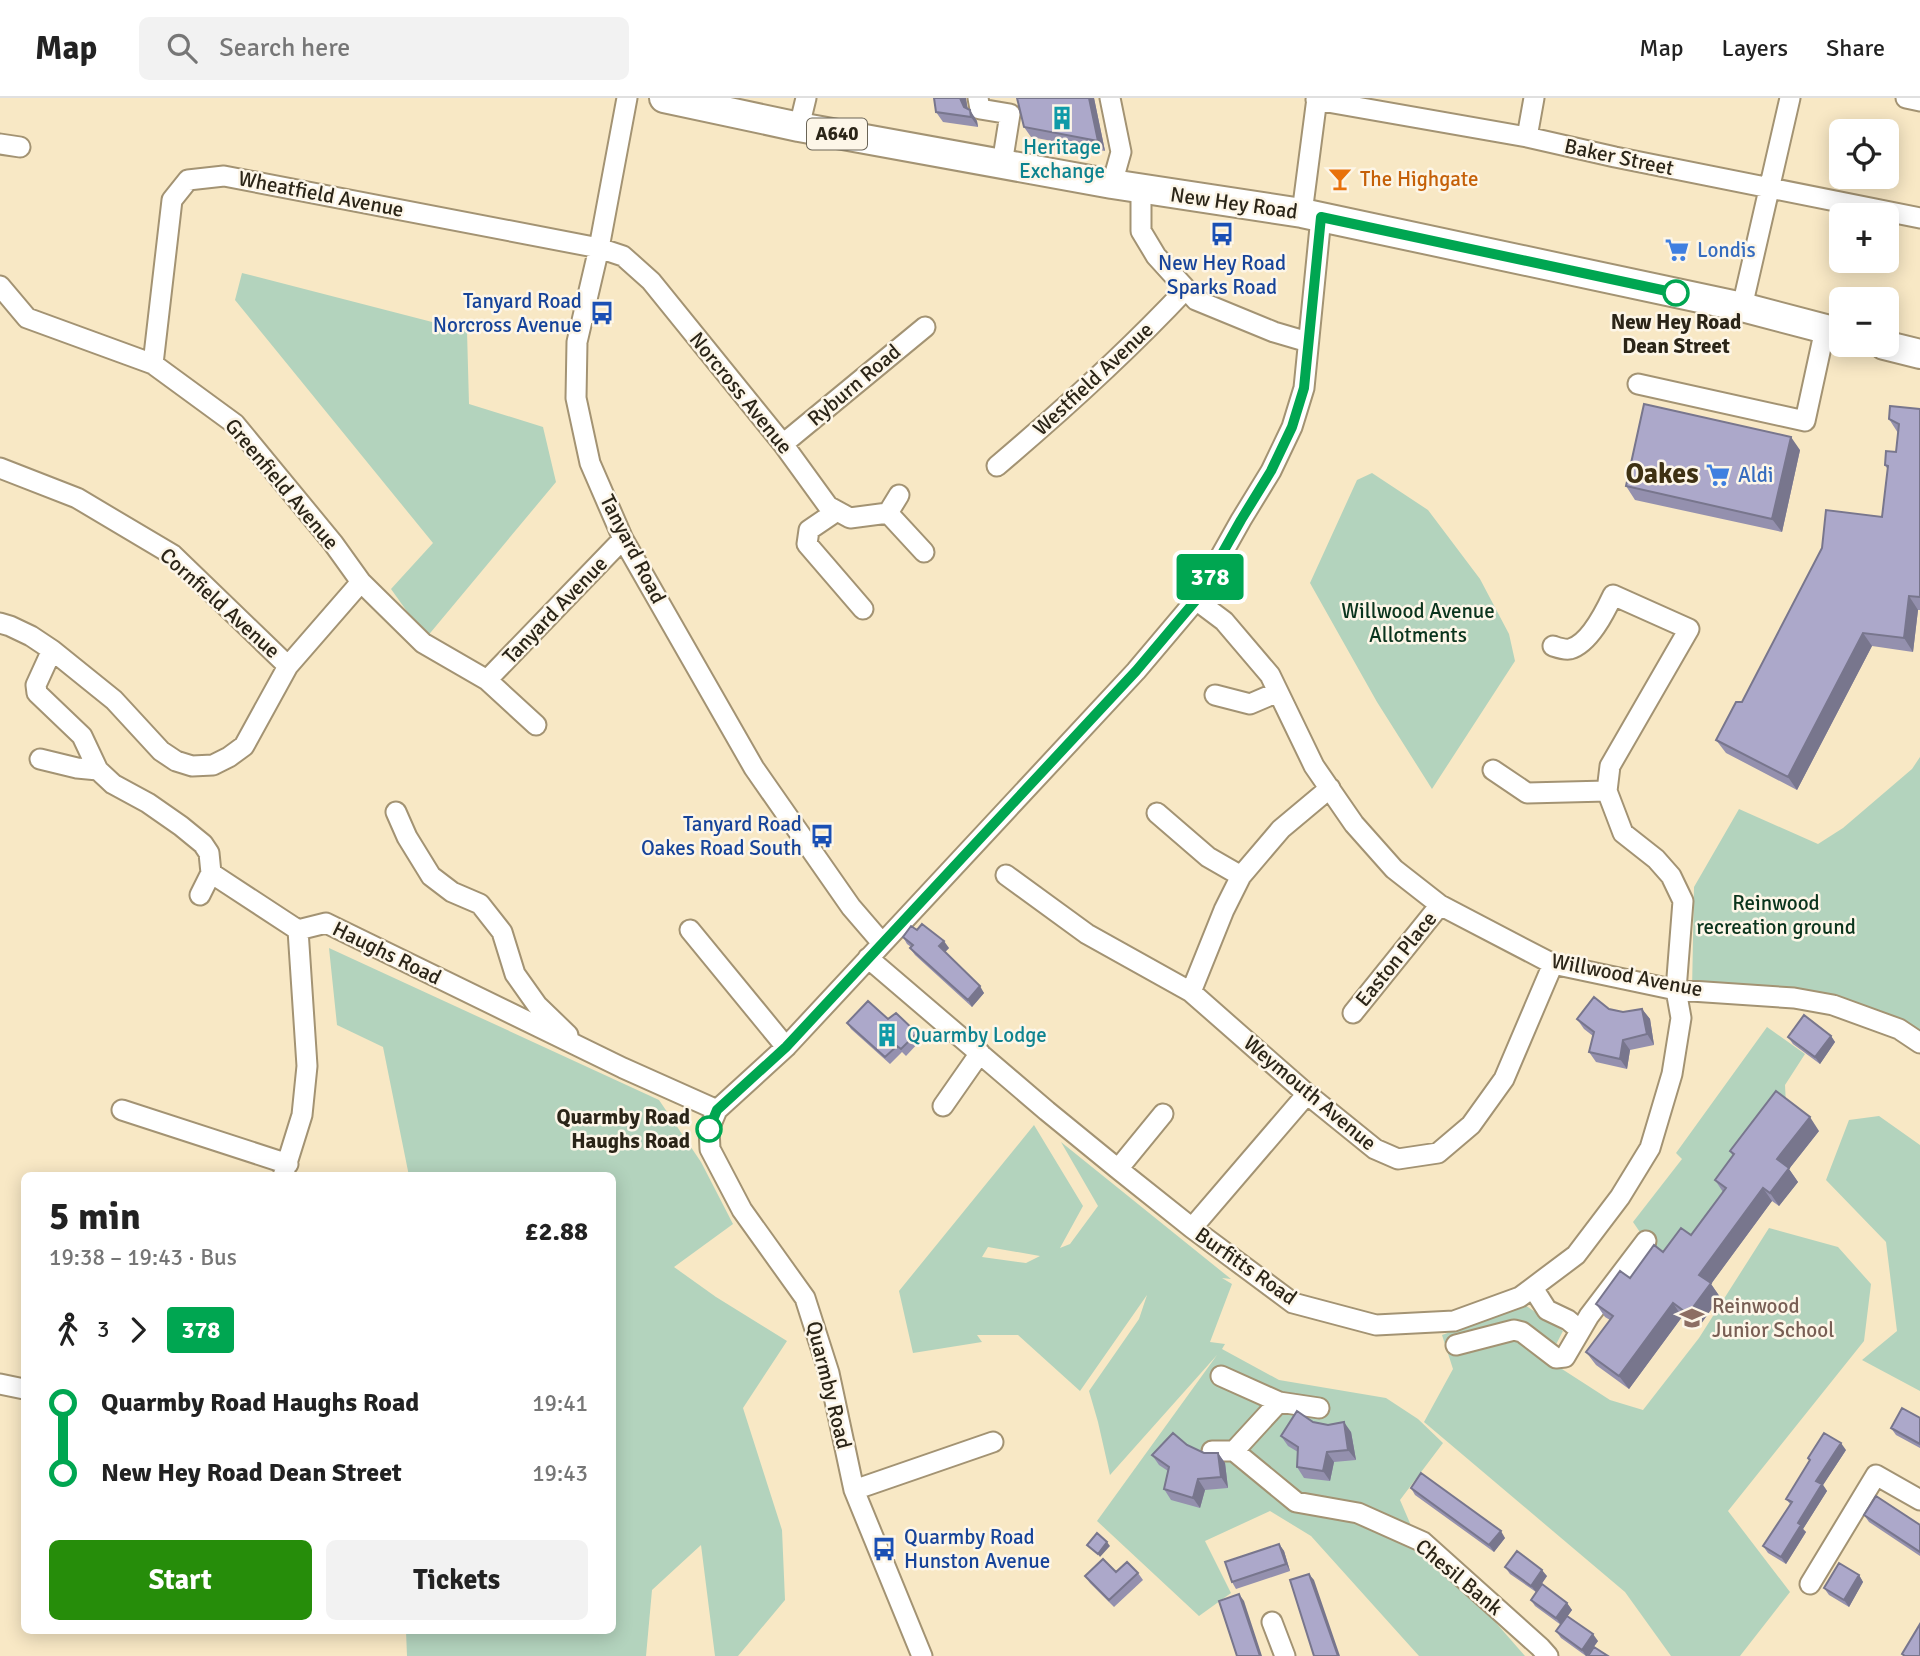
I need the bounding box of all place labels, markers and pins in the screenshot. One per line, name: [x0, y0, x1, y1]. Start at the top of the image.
building icon: Heritage Exchange: [1048, 104, 1076, 132]
place label: Heritage Exchange: [1019, 134, 1105, 184]
bar icon: The Highgate: [1326, 165, 1354, 193]
place label: The Highgate: [1360, 166, 1478, 192]
bus stop icon: New Hey Road Sparks Road: [1208, 220, 1236, 248]
supermarket icon: Londis: [1663, 236, 1691, 264]
place label: Londis: [1697, 237, 1756, 263]
place label: New Hey Road Sparks Road: [1158, 250, 1286, 300]
marker: New Hey Road Dean Street: [1663, 280, 1689, 306]
place label: Tanyard Road Norcross Avenue: [433, 288, 582, 338]
bus stop icon: Tanyard Road Norcross Avenue: [588, 299, 616, 327]
place label: New Hey Road Dean Street: [1611, 309, 1741, 359]
supermarket icon: Aldi: [1704, 461, 1732, 489]
place label: Aldi: [1738, 462, 1773, 488]
place label: Tanyard Road Oakes Road South: [641, 811, 802, 861]
bus stop icon: Tanyard Road Oakes Road South: [808, 822, 836, 850]
building icon: Quarmby Lodge: [873, 1021, 901, 1049]
place label: Quarmby Lodge: [907, 1022, 1047, 1048]
place label: Quarmby Road Haughs Road: [556, 1104, 690, 1154]
marker: Quarmby Road Haughs Road: [696, 1116, 722, 1142]
place label: Reinwood Junior School: [1712, 1293, 1834, 1343]
school or university icon: Reinwood Junior School: [1678, 1304, 1706, 1332]
place label: Quarmby Road Hunston Avenue: [904, 1524, 1050, 1574]
bus stop icon: Quarmby Road Hunston Avenue: [870, 1535, 898, 1563]

